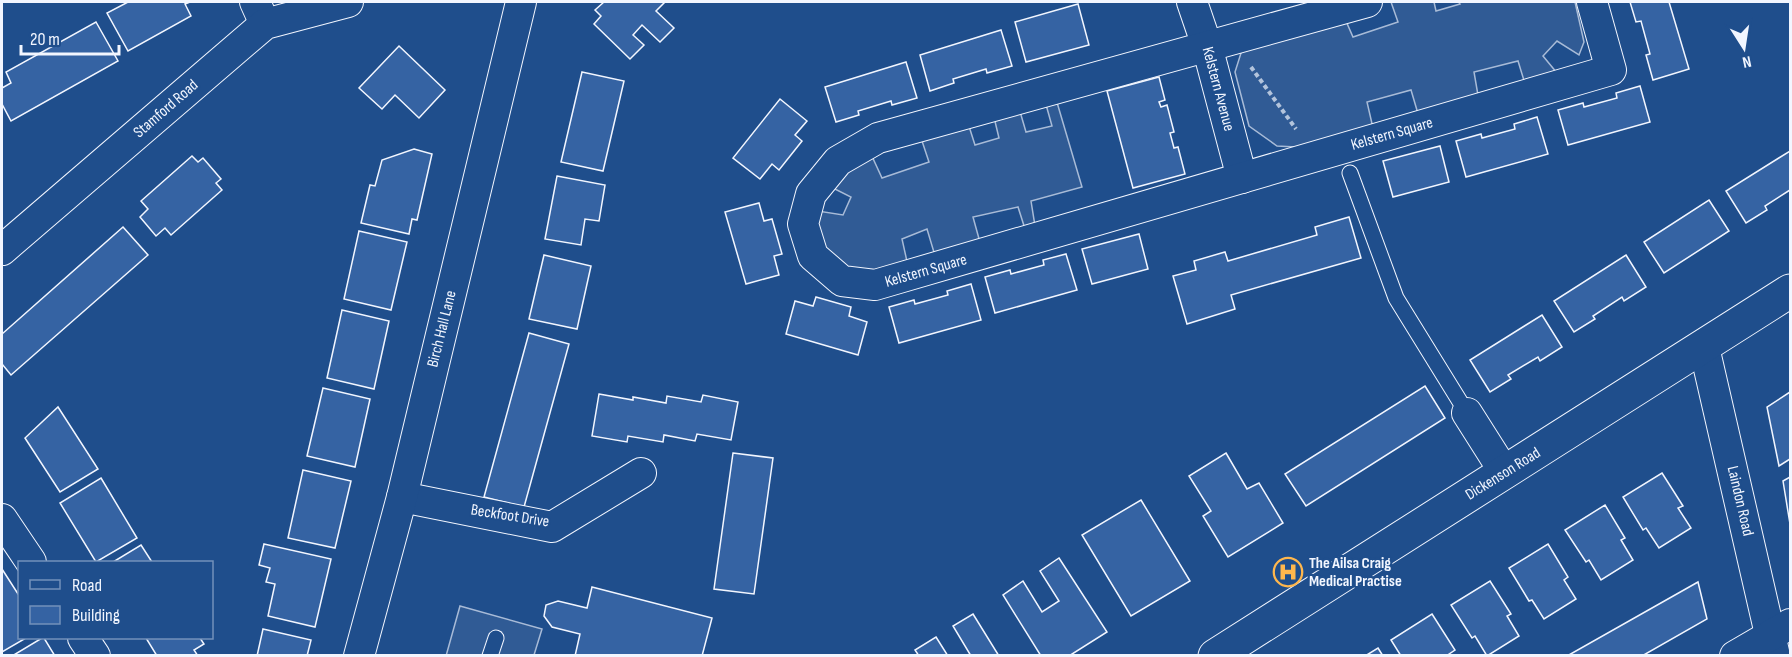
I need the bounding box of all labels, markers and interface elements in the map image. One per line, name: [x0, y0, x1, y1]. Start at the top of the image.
scale bar: [21, 18, 118, 56]
north arrow: [1714, 18, 1774, 78]
text: 20 m: [30, 29, 60, 50]
street label: Kelstern Avenue: [1198, 45, 1238, 133]
text: N: [1741, 51, 1753, 71]
street label: Stamford Road: [130, 76, 202, 142]
street label: Kelstern Square: [1349, 113, 1435, 155]
street label: Kelstern Square: [883, 250, 969, 292]
street label: Birch Hall Lane: [423, 289, 461, 369]
street label: Dickenson Road: [1462, 443, 1544, 505]
street label: Laindon Road: [1723, 464, 1757, 538]
street label: Beckfoot Drive: [470, 500, 550, 532]
place label: The Ailsa Craig Medical Practise: [1309, 554, 1402, 591]
hospital icon: The Ailsa Craig Medical Practise: [1272, 556, 1304, 588]
legend: [18, 561, 213, 639]
text: Road: [72, 575, 102, 596]
text: Building: [72, 605, 120, 626]

